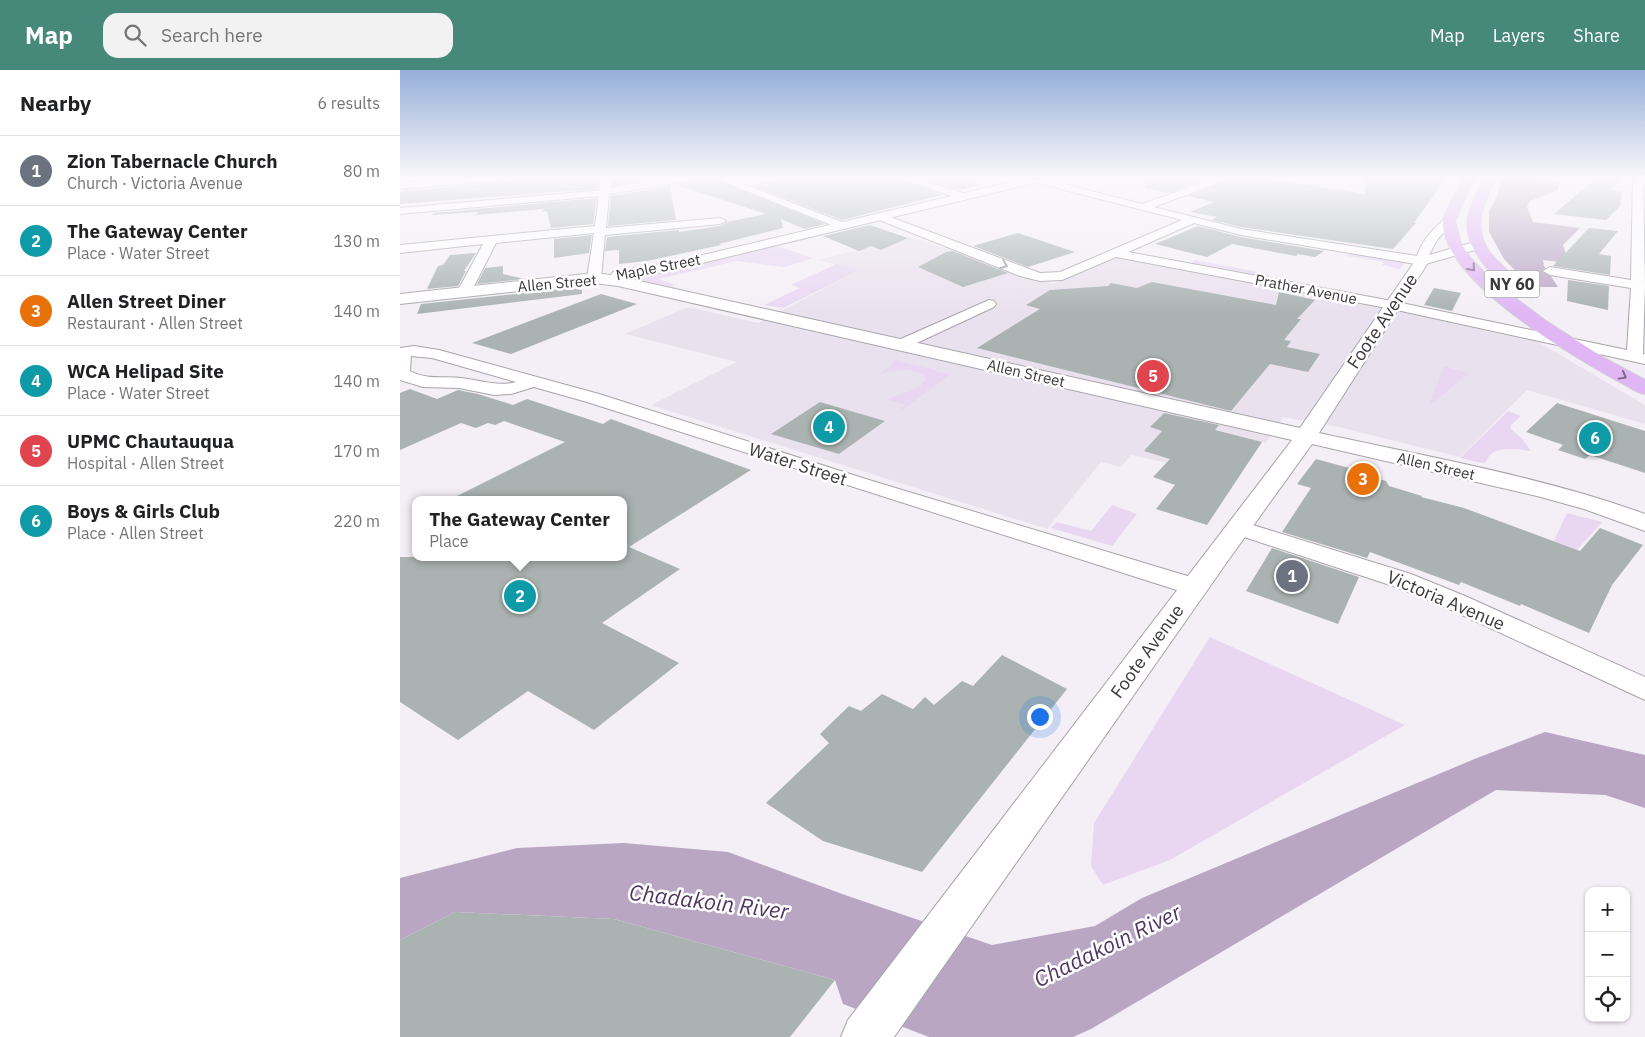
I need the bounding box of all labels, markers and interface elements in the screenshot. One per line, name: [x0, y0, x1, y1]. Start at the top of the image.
search box: [103, 13, 453, 58]
text: Map: [25, 19, 73, 51]
icon: search: [121, 21, 149, 49]
text: Search here: [161, 23, 263, 47]
text: Map: [1430, 24, 1465, 47]
text: Layers: [1493, 24, 1545, 47]
text: Share: [1573, 24, 1620, 47]
text: Nearby: [20, 89, 91, 117]
text: 6 results: [317, 93, 380, 113]
text: Zion Tabernacle Church: [67, 149, 278, 173]
text: 1: [31, 161, 41, 181]
text: 80 m: [343, 161, 380, 181]
text: Church · Victoria Avenue: [67, 173, 243, 193]
text: The Gateway Center: [67, 219, 248, 243]
text: 2: [31, 231, 41, 251]
text: 130 m: [333, 231, 380, 251]
text: Place · Water Street: [67, 243, 210, 263]
street label: Maple Street: [614, 249, 702, 285]
one-way arrow: [999, 259, 1007, 269]
one-way arrow: [1466, 263, 1475, 272]
street label: Foote Avenue: [1342, 269, 1422, 373]
street label: Allen Street: [517, 270, 597, 296]
street label: Prather Avenue: [1253, 270, 1359, 308]
road number: NY 60: [1484, 270, 1540, 298]
text: Allen Street Diner: [67, 289, 226, 313]
text: 3: [31, 301, 41, 321]
text: 140 m: [333, 301, 380, 321]
text: Restaurant · Allen Street: [67, 313, 243, 333]
street label: Allen Street: [985, 355, 1067, 391]
pin: 5: [1137, 357, 1169, 395]
text: WCA Helipad Site: [67, 359, 224, 383]
one-way arrow: [1618, 370, 1627, 380]
text: 4: [31, 371, 41, 391]
text: 140 m: [333, 371, 380, 391]
text: Place · Water Street: [67, 383, 210, 403]
pin: 4: [813, 408, 845, 446]
pin: 6: [1579, 419, 1611, 457]
text: UPMC Chautauqua: [67, 429, 234, 453]
street label: Water Street: [746, 437, 850, 491]
text: 5: [31, 441, 41, 461]
text: 170 m: [333, 441, 380, 461]
street label: Allen Street: [1395, 448, 1477, 484]
text: Hospital · Allen Street: [67, 453, 224, 473]
pin: 3: [1347, 460, 1379, 498]
popup: [412, 496, 627, 561]
text: Boys & Girls Club: [67, 499, 220, 523]
text: The Gateway Center: [429, 507, 610, 531]
text: 6: [31, 511, 41, 531]
text: 220 m: [333, 511, 380, 531]
text: Place · Allen Street: [67, 523, 204, 543]
text: Place: [429, 531, 469, 551]
pin: 1: [1276, 557, 1308, 595]
street label: Victoria Avenue: [1384, 565, 1509, 635]
pin: 2: [504, 577, 536, 615]
street label: Foote Avenue: [1105, 600, 1189, 702]
your location: [1027, 704, 1053, 730]
water label: Chadakoin River: [628, 877, 791, 925]
map controls: [1585, 887, 1630, 1022]
button: +: [1585, 887, 1630, 932]
water label: Chadakoin River: [1029, 896, 1186, 993]
button: −: [1585, 932, 1630, 977]
button: locate: [1585, 977, 1630, 1022]

